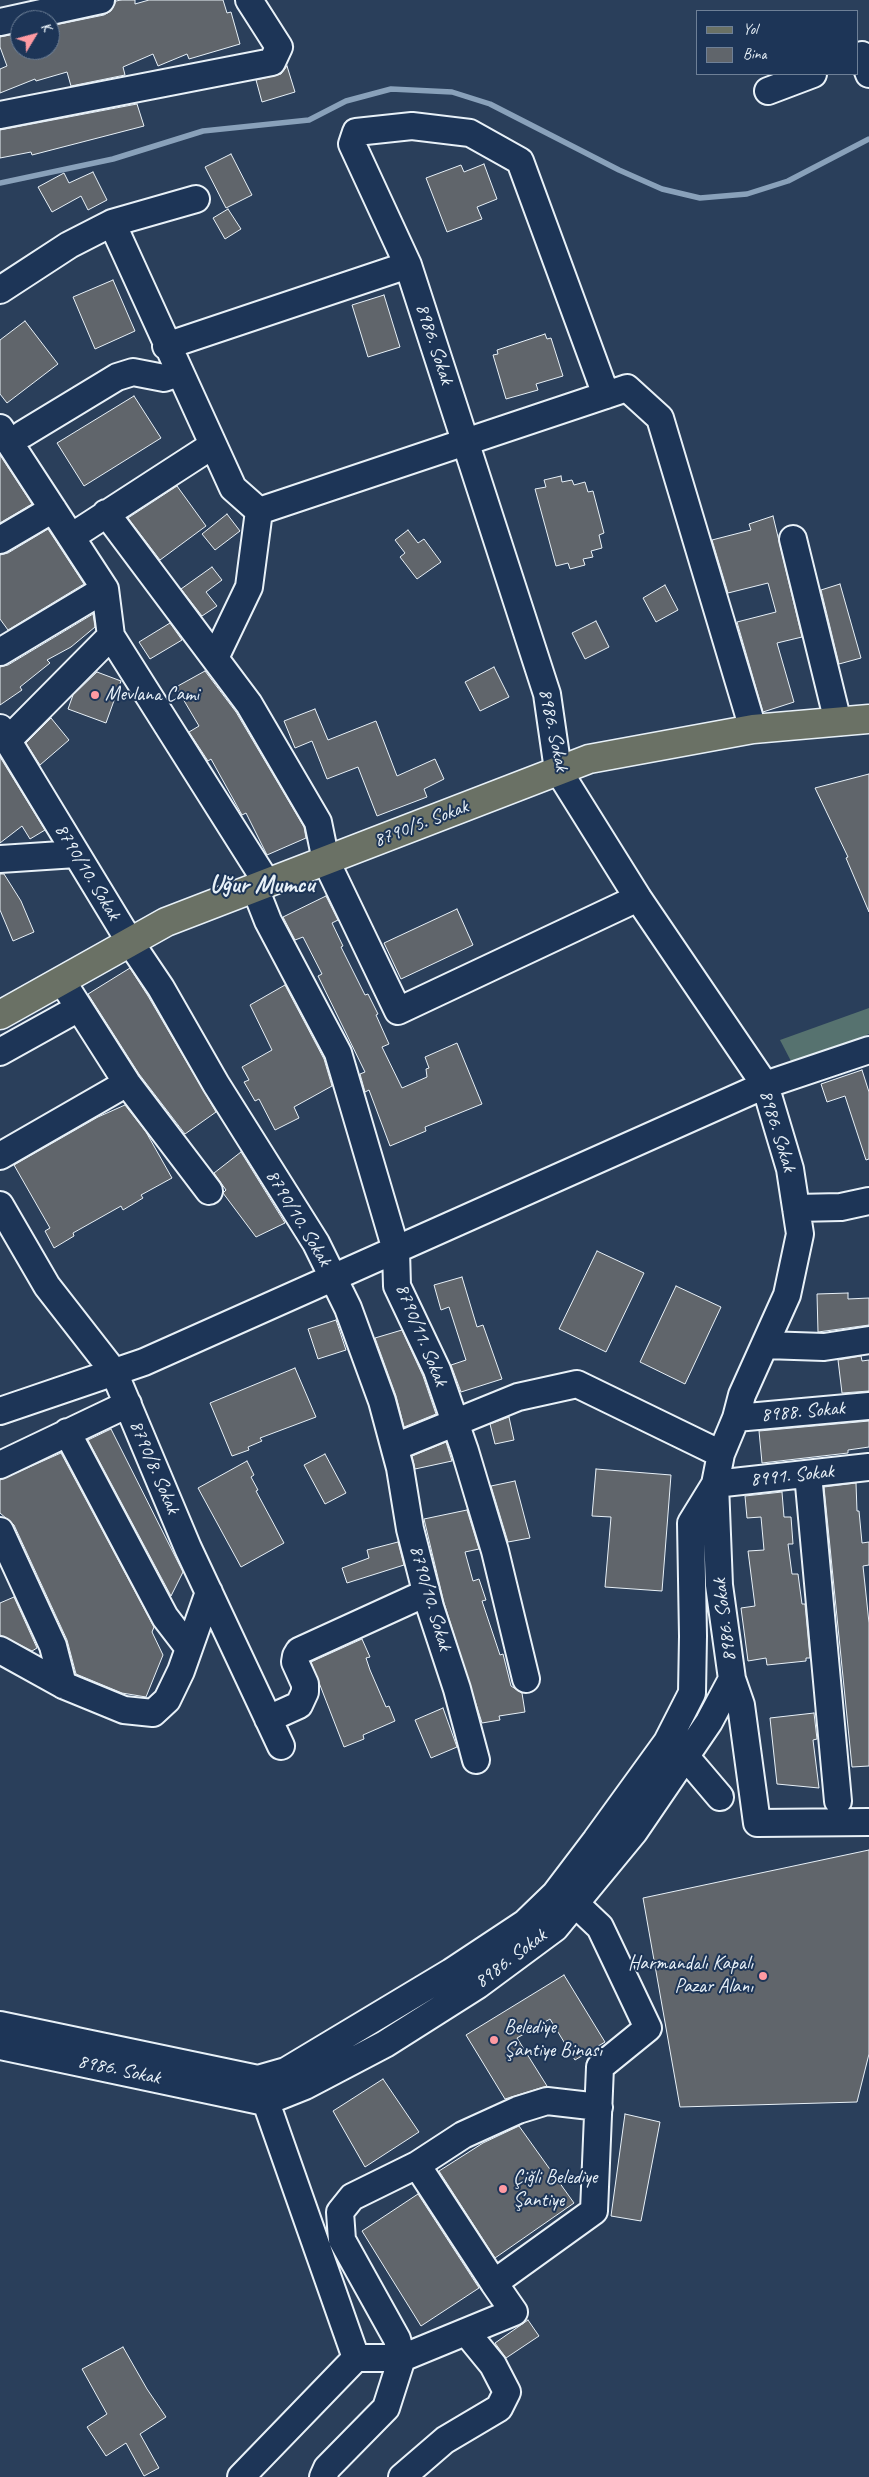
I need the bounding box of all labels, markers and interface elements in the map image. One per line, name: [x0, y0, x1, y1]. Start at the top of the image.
north arrow: [10, 10, 60, 60]
legend: [696, 10, 859, 75]
text: K: [38, 18, 56, 34]
text: Yol: [743, 20, 758, 39]
text: Bina: [743, 45, 767, 64]
street label: 8986. Sokak: [410, 300, 458, 388]
place label: Mevlana Cami: [105, 683, 199, 707]
street label: 8986. Sokak: [533, 686, 573, 774]
marker: Mevlana Cami: [89, 689, 101, 701]
street label: 8790/5. Sokak: [370, 795, 472, 853]
street label: 8790/10. Sokak: [49, 819, 125, 925]
district label: Uğur Mumcu: [210, 870, 314, 900]
street label: 8986. Sokak: [753, 1087, 801, 1175]
street label: 8790/10. Sokak: [260, 1165, 336, 1271]
street label: 8790/11. Sokak: [390, 1280, 452, 1390]
street label: 8988. Sokak: [760, 1396, 846, 1428]
street label: 8790/8. Sokak: [123, 1416, 185, 1518]
street label: 8991. Sokak: [749, 1460, 835, 1492]
street label: 8790/10. Sokak: [403, 1542, 457, 1654]
street label: 8986. Sokak: [708, 1577, 742, 1663]
street label: 8986. Sokak: [470, 1924, 552, 1994]
place label: Harmandalı Kapalı Pazar Alanı: [628, 1952, 753, 1999]
marker: Harmandalı Kapalı Pazar Alanı: [757, 1970, 769, 1982]
place label: Belediye Şantiye Binası: [504, 2016, 602, 2063]
marker: Belediye Şantiye Binası: [488, 2034, 500, 2046]
street label: 8986. Sokak: [75, 2050, 163, 2090]
place label: Çiğli Belediye Şantiye: [513, 2166, 597, 2213]
marker: Çiğli Belediye Şantiye: [497, 2183, 509, 2195]

